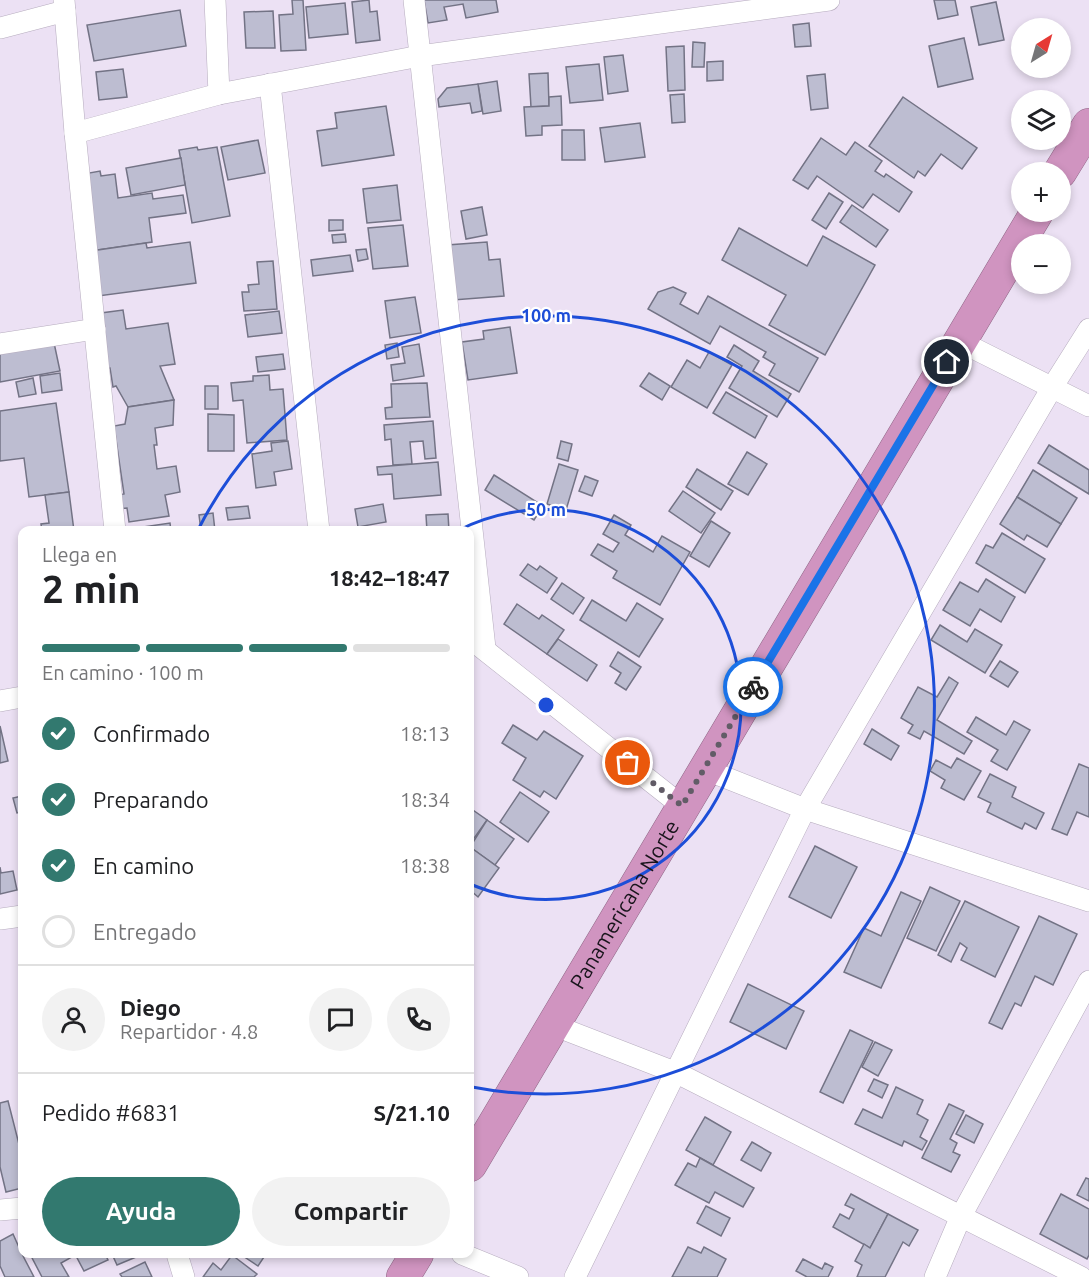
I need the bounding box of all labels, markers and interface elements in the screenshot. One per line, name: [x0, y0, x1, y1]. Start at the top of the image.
north arrow: [1011, 18, 1071, 78]
map controls: [1011, 18, 1071, 294]
button: layers: [1011, 90, 1071, 150]
button: +: [1011, 162, 1071, 222]
button: −: [1011, 234, 1071, 294]
text: 100 m: [521, 305, 571, 325]
pin: [921, 336, 972, 387]
icon: home: [930, 345, 963, 378]
text: 50 m: [526, 499, 566, 519]
text: Llega en: [42, 543, 117, 566]
text: 18:42–18:47: [329, 565, 450, 590]
text: 2 min: [42, 567, 141, 610]
courier: [723, 657, 783, 717]
text: En camino · 100 m: [42, 661, 204, 684]
icon: bike: [737, 671, 770, 704]
centre of rings: [536, 695, 556, 715]
icon: check: [42, 717, 75, 750]
text: Confirmado: [93, 721, 210, 746]
text: 18:13: [400, 722, 450, 745]
pin: [602, 737, 653, 788]
icon: bag: [611, 746, 644, 779]
icon: check: [42, 783, 75, 816]
text: Preparando: [93, 787, 209, 812]
text: 18:34: [400, 788, 450, 811]
street label: Panamericana Norte: [565, 815, 683, 993]
icon: check: [42, 849, 75, 882]
text: En camino: [93, 853, 194, 878]
text: 18:38: [400, 854, 450, 877]
text: Entregado: [93, 919, 197, 944]
button: person: [42, 988, 105, 1051]
button: chat: [309, 988, 372, 1051]
button: phone: [387, 988, 450, 1051]
text: Diego: [120, 995, 181, 1020]
text: Repartidor · 4.8: [120, 1020, 258, 1043]
text: Pedido #6831: [42, 1100, 180, 1125]
text: S/21.10: [373, 1100, 450, 1125]
button: Ayuda: [42, 1177, 240, 1246]
button: Compartir: [252, 1177, 450, 1246]

